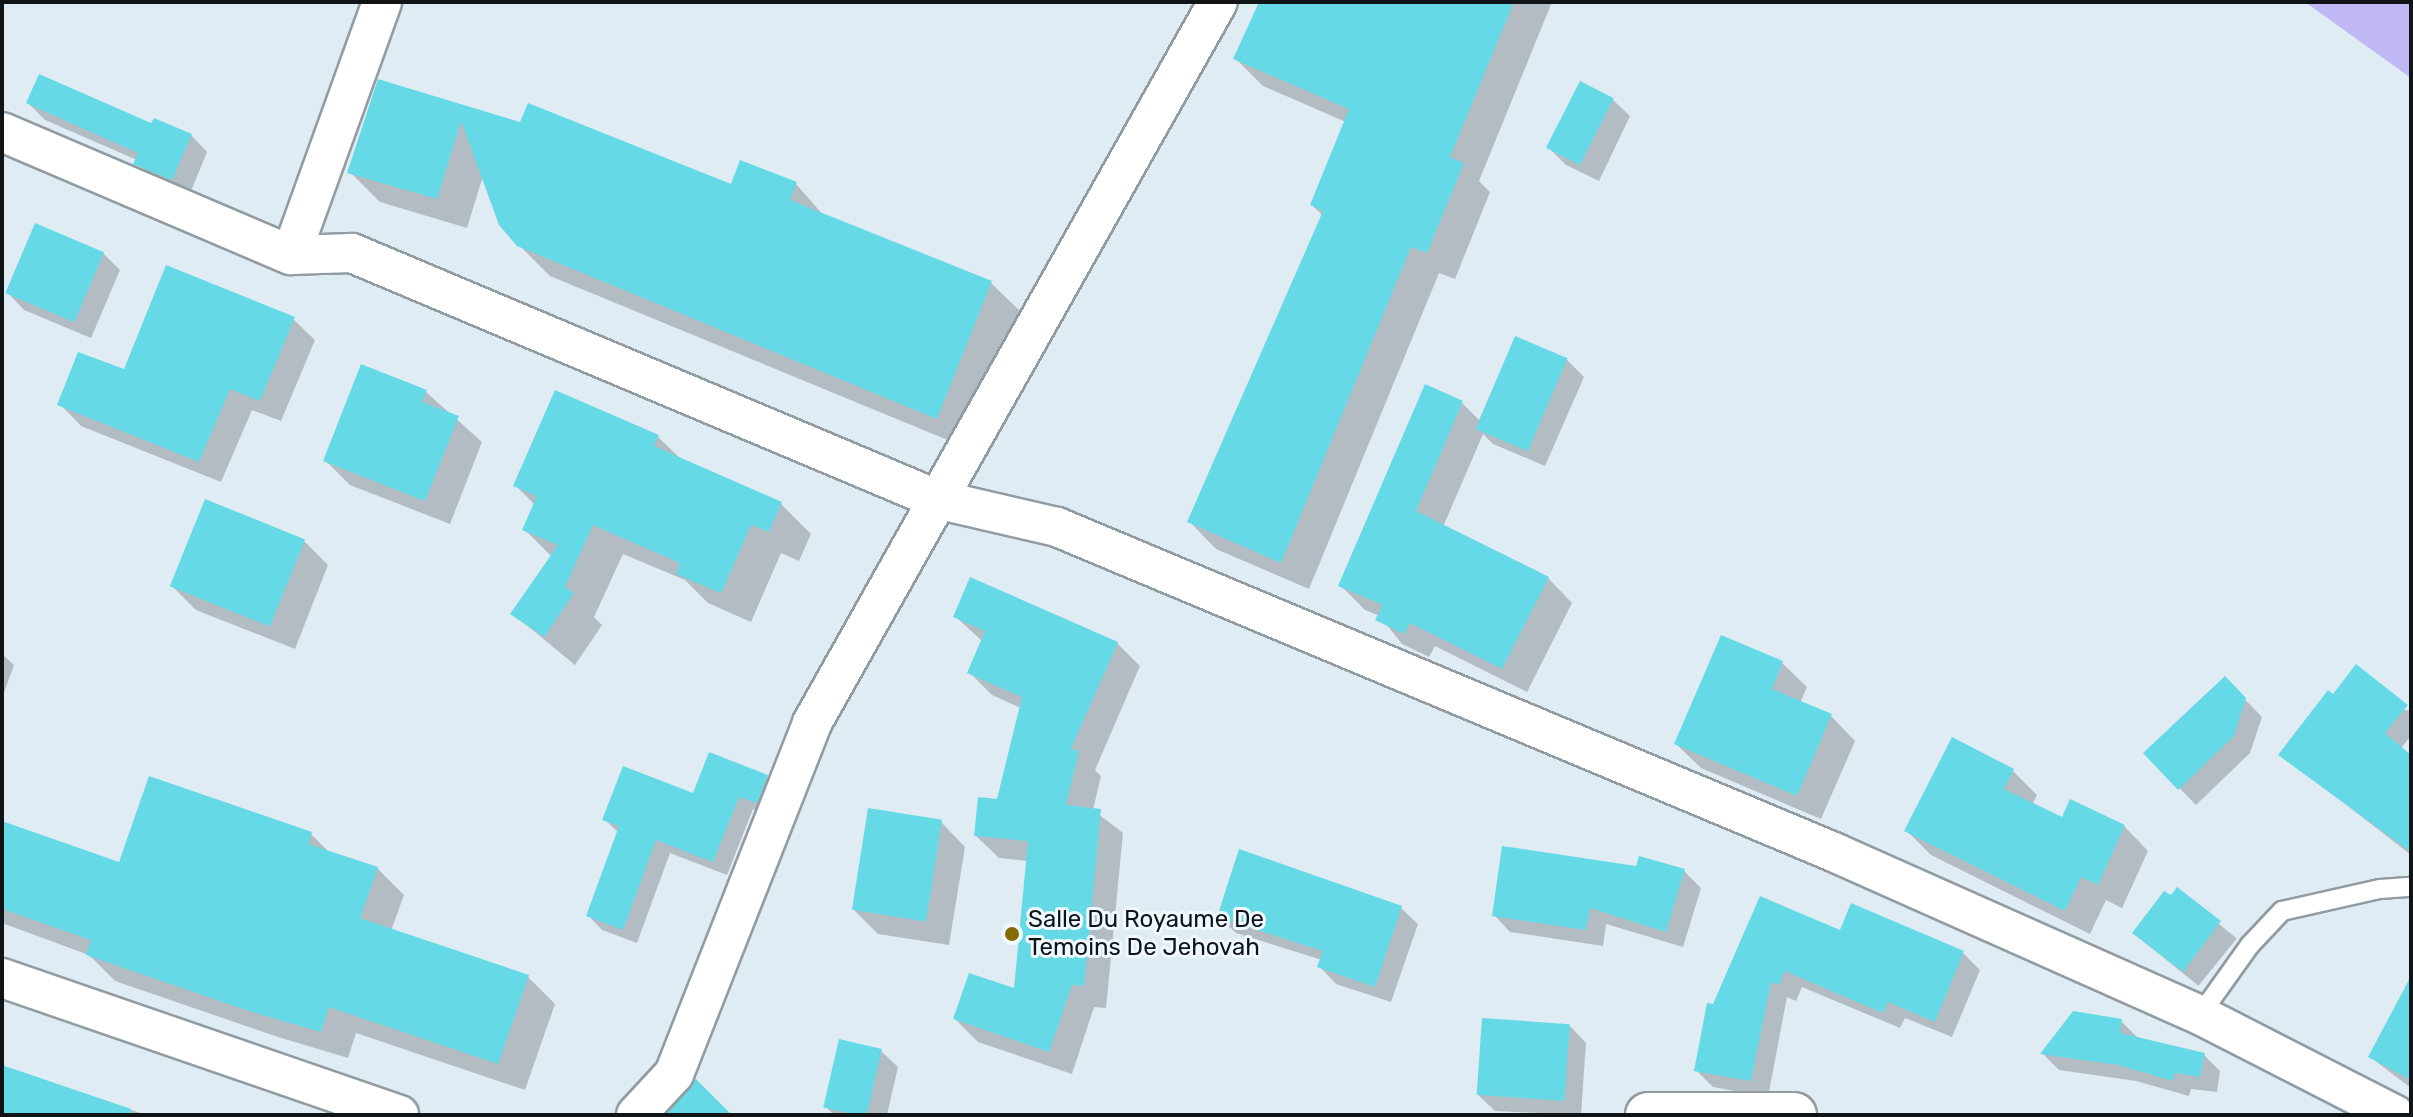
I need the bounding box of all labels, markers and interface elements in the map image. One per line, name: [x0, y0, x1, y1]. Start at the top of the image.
place label: Salle Du Royaume De Temoins De Jehovah: [1028, 906, 1264, 962]
marker: Salle Du Royaume De Temoins De Jehovah: [1003, 925, 1021, 943]

